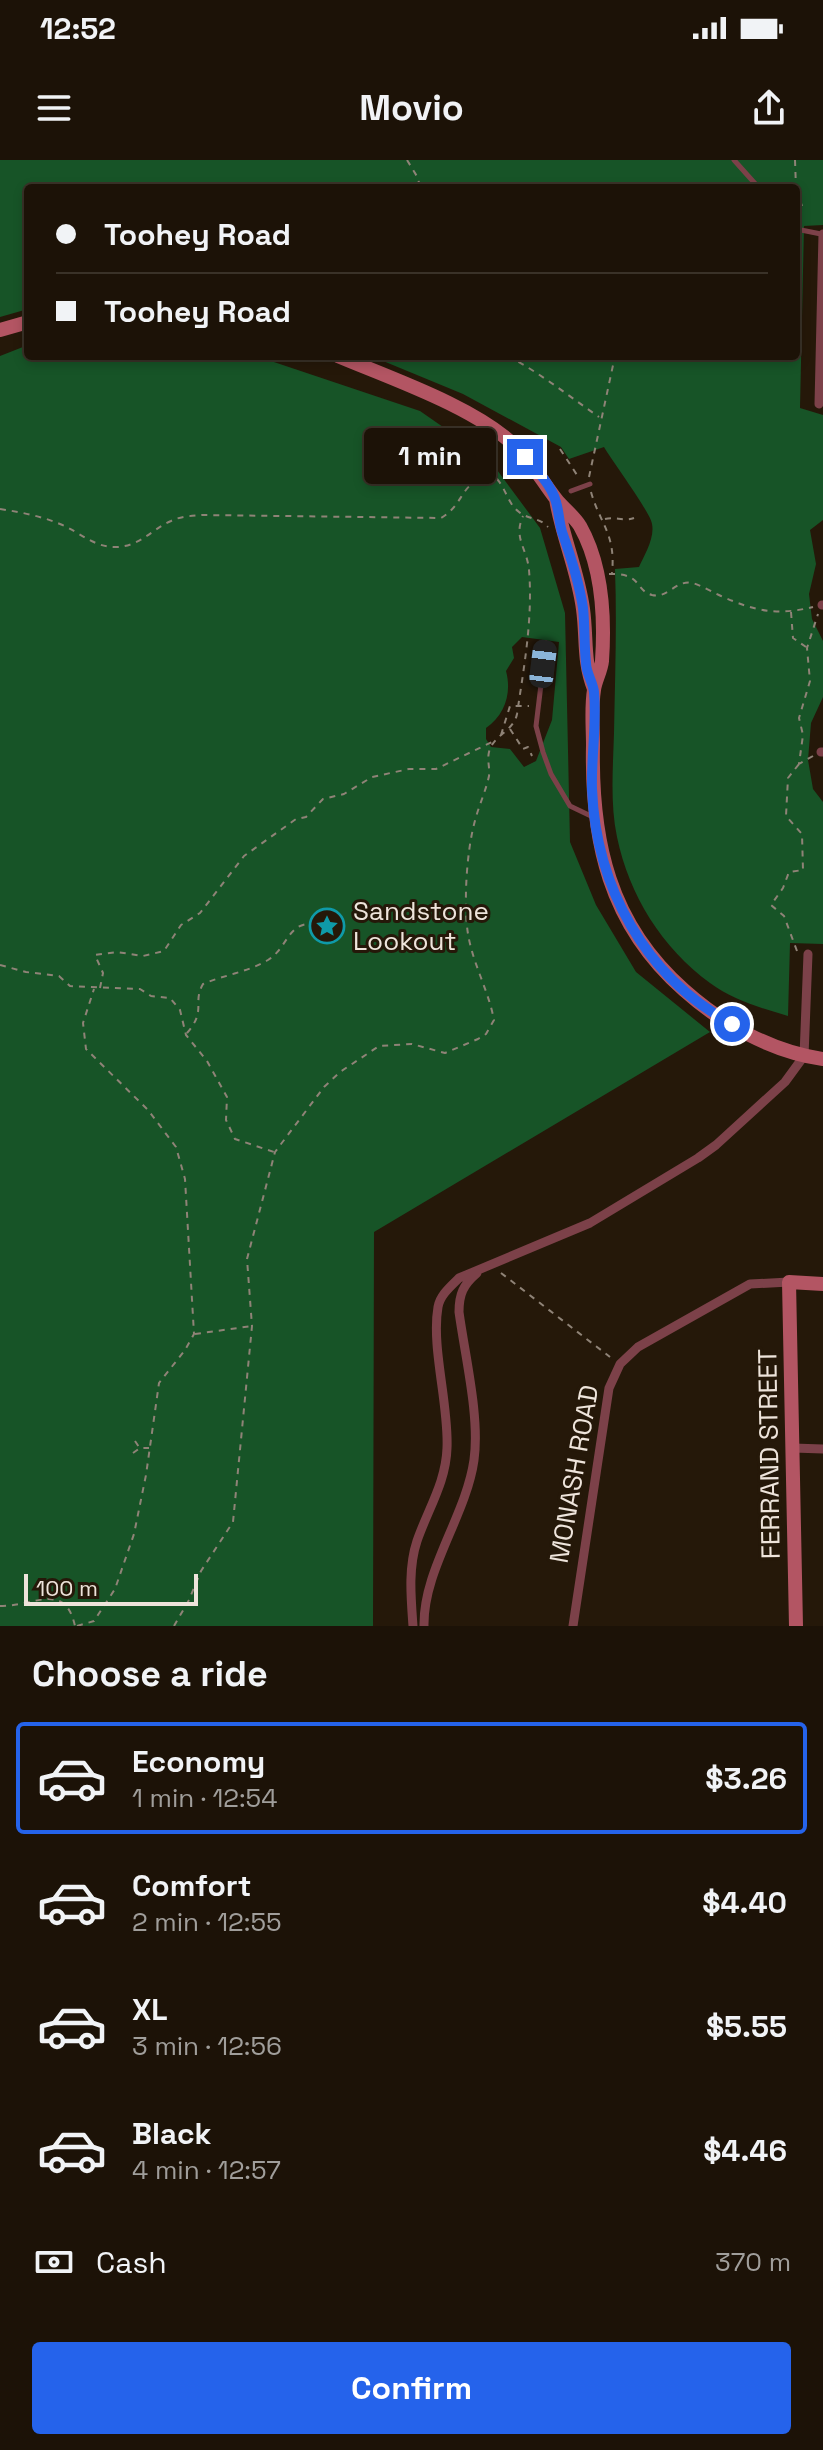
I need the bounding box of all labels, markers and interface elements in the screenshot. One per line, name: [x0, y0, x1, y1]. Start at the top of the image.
text: 12:52: [40, 9, 116, 48]
text: Movio: [359, 85, 464, 131]
icon: menu: [32, 86, 76, 130]
icon: share: [747, 86, 791, 130]
text: Toohey Road: [104, 215, 291, 254]
text: Toohey Road: [104, 292, 291, 331]
callout: 1 min: [365, 429, 497, 485]
text: 1 min: [398, 439, 462, 473]
route end: [507, 439, 543, 475]
car: [528, 639, 558, 689]
place label: Sandstone Lookout: [353, 894, 489, 958]
place icon: Sandstone Lookout: [308, 907, 346, 945]
route start: [714, 1006, 750, 1042]
street label: FERRAND STREET: [750, 1348, 788, 1560]
street label: MONASH ROAD: [542, 1382, 606, 1566]
scale bar: [24, 1570, 198, 1606]
text: 100 m: [36, 1574, 98, 1602]
text: Choose a ride: [32, 1651, 268, 1697]
icon: car: [36, 1742, 108, 1814]
text: Economy: [132, 1742, 265, 1781]
text: $3.26: [705, 1759, 787, 1798]
text: 1 min · 12:54: [132, 1781, 277, 1815]
icon: car: [36, 1866, 108, 1938]
text: Comfort: [132, 1866, 251, 1905]
text: $4.40: [702, 1883, 787, 1922]
text: 2 min · 12:55: [132, 1905, 282, 1939]
icon: car: [36, 1990, 108, 2062]
text: XL: [132, 1990, 168, 2029]
text: $5.55: [706, 2007, 787, 2046]
text: 3 min · 12:56: [132, 2029, 282, 2063]
icon: car: [36, 2114, 108, 2186]
text: Black: [132, 2114, 211, 2153]
text: $4.46: [703, 2131, 787, 2170]
text: 4 min · 12:57: [132, 2153, 281, 2187]
icon: cash: [32, 2240, 76, 2284]
text: Cash: [96, 2243, 167, 2282]
text: 370 m: [715, 2245, 791, 2279]
button: Confirm: [32, 2342, 791, 2434]

